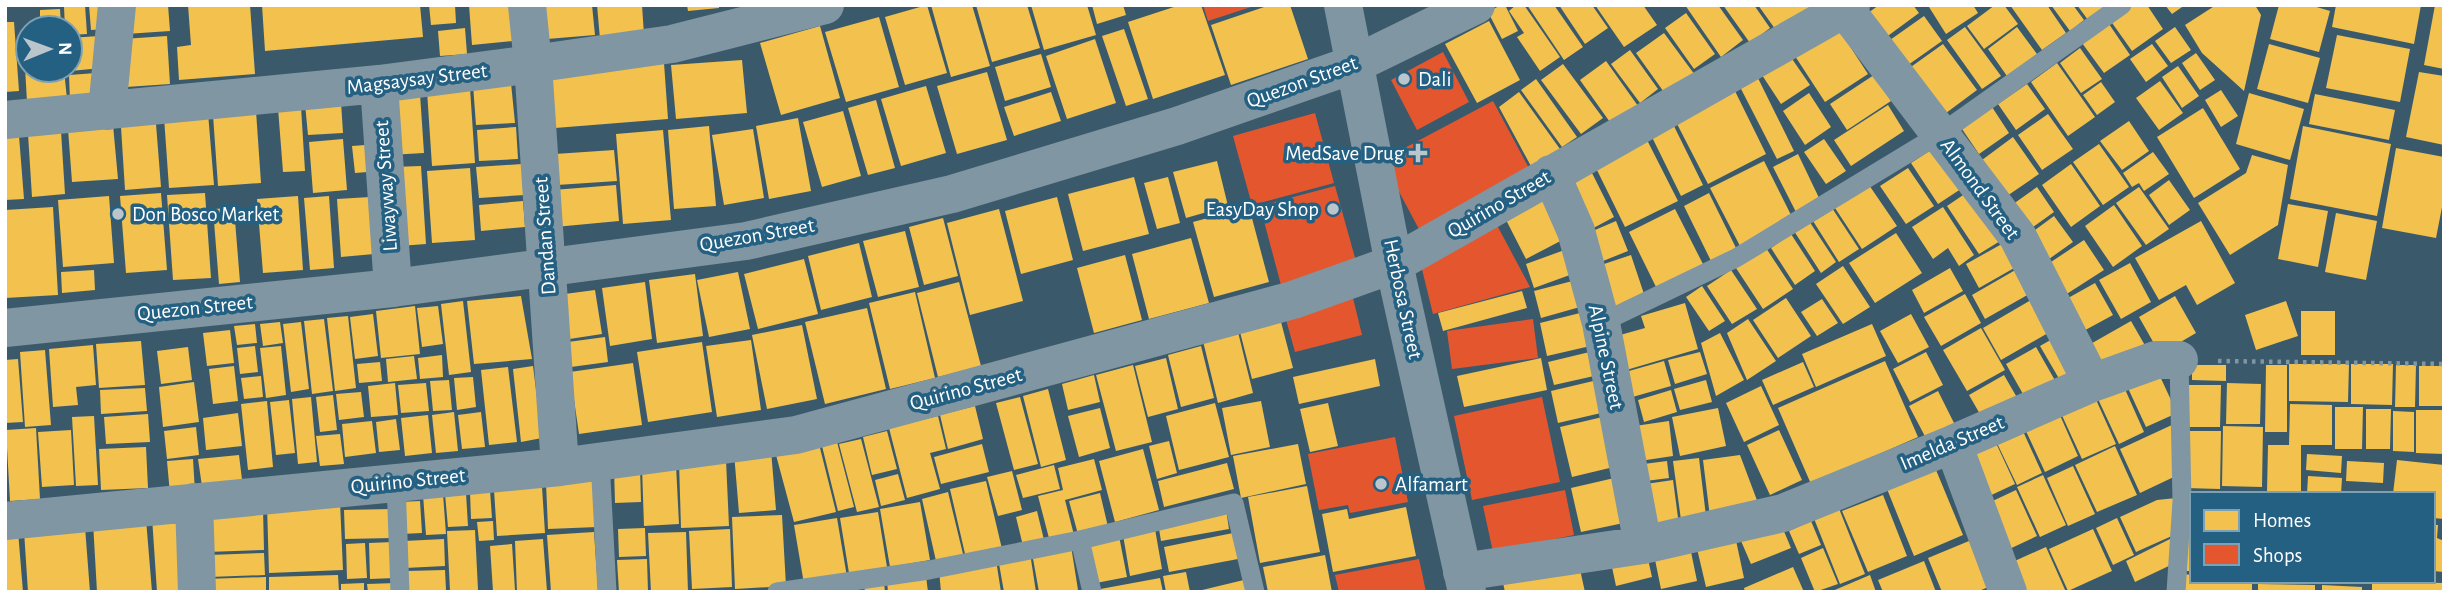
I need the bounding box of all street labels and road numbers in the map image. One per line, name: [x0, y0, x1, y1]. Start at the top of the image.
street label: Quezon Street: [1244, 52, 1360, 112]
street label: Magsaysay Street: [345, 60, 489, 98]
street label: Liwayway Street: [371, 120, 401, 252]
street label: Almond Street: [1937, 135, 2024, 243]
street label: Quirino Street: [1444, 166, 1554, 242]
street label: Dandan Street: [530, 176, 560, 296]
street label: Quezon Street: [698, 215, 816, 255]
street label: Herbosa Street: [1380, 237, 1426, 361]
street label: Quezon Street: [136, 291, 254, 325]
street label: Alpine Street: [1585, 303, 1627, 412]
street label: Quirino Street: [908, 364, 1025, 414]
street label: Imelda Street: [1897, 412, 2007, 474]
street label: Quirino Street: [350, 465, 467, 497]

